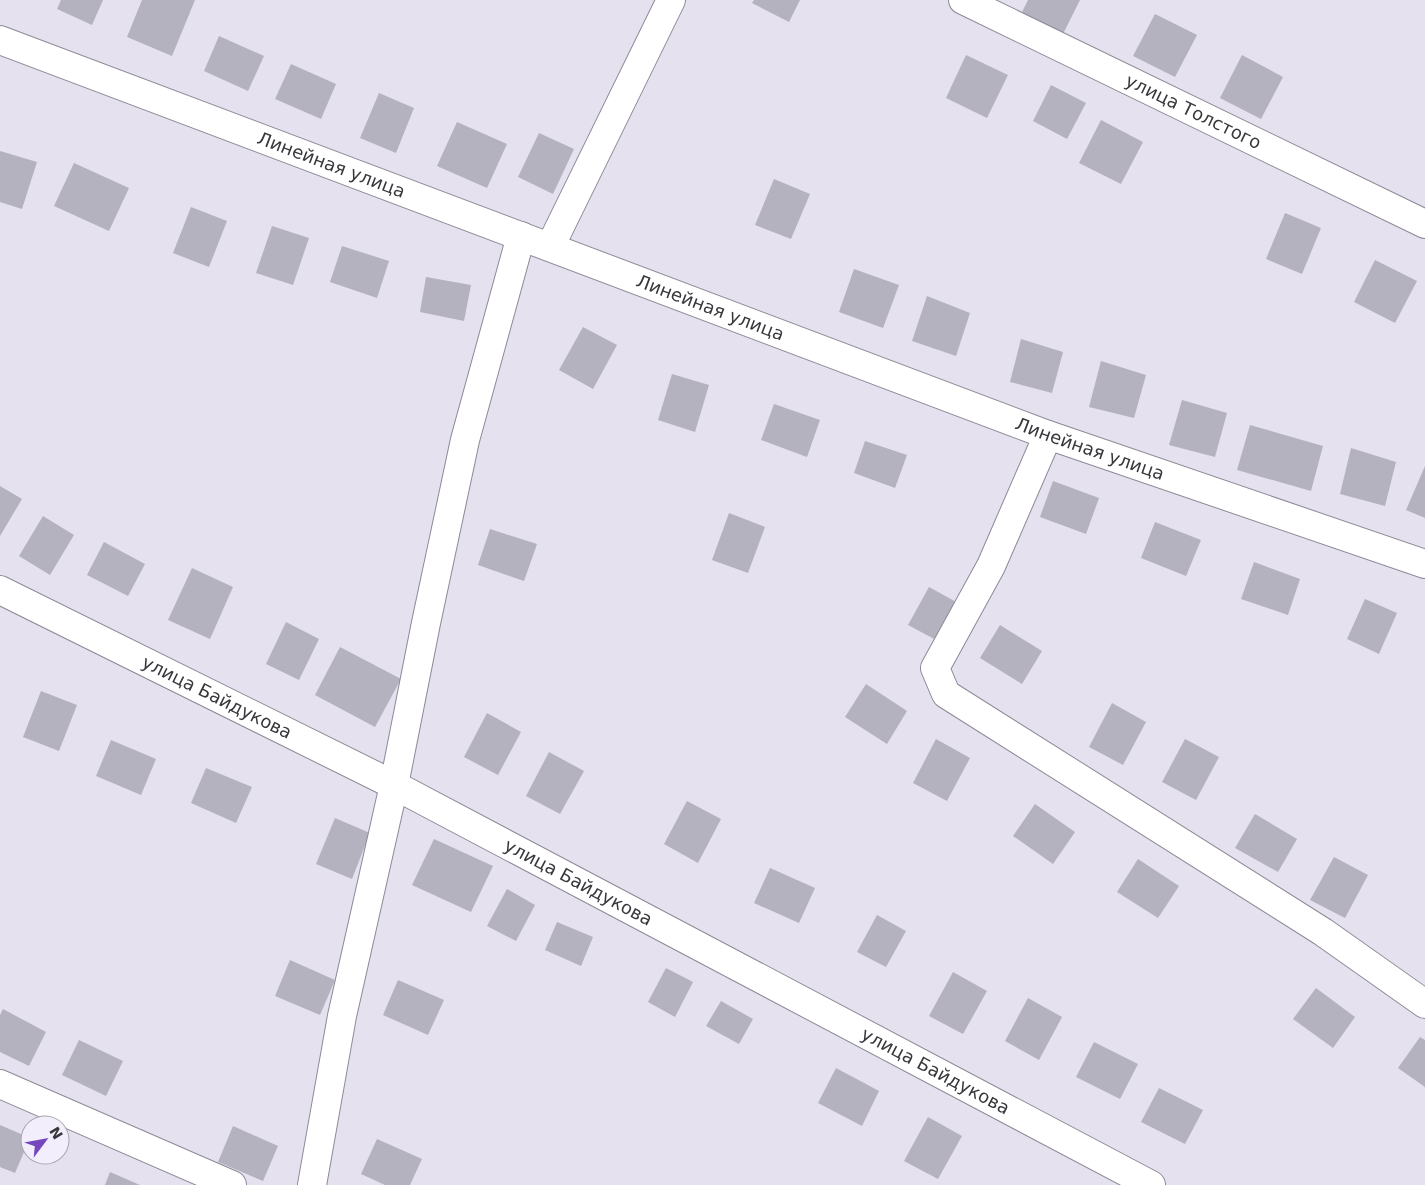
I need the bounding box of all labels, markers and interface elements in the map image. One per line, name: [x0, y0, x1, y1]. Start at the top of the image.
street label: улица Толстого: [1122, 69, 1265, 153]
street label: Линейная улица: [255, 127, 408, 202]
street label: Линейная улица: [634, 270, 787, 345]
street label: Линейная улица: [1013, 413, 1167, 484]
street label: улица Байдукова: [139, 651, 296, 743]
street label: улица Байдукова: [501, 834, 656, 930]
street label: улица Байдукова: [858, 1023, 1013, 1118]
north arrow: [20, 1115, 70, 1165]
text: N: [46, 1124, 66, 1142]

